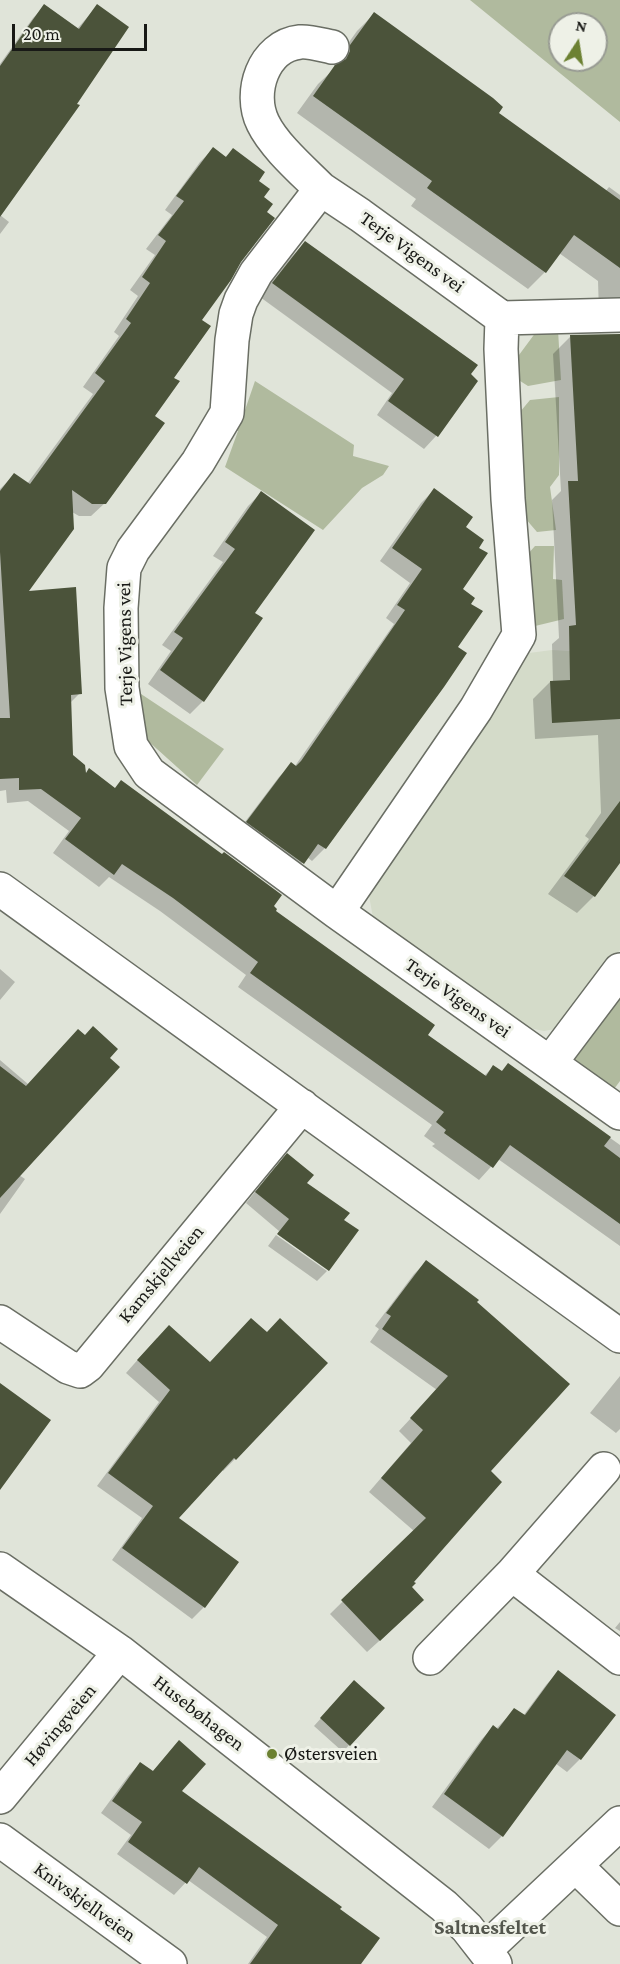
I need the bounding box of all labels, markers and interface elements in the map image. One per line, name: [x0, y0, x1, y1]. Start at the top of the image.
scale bar: [15, 12, 150, 50]
north arrow: [548, 12, 608, 72]
text: N: [574, 16, 589, 35]
text: 20 m: [23, 24, 60, 44]
street label: Terje Vigens vei: [355, 206, 469, 298]
street label: Terje Vigens vei: [112, 582, 138, 706]
street label: Terje Vigens vei: [401, 953, 515, 1043]
street label: Kamskjellveien: [113, 1220, 209, 1328]
street label: Husebøhagen: [148, 1670, 250, 1756]
street label: Høvingveien: [19, 1679, 101, 1771]
place label: Østersveien: [284, 1742, 378, 1766]
marker: Østersveien: [265, 1747, 279, 1761]
street label: Knivskjellveien: [29, 1857, 141, 1947]
district label: Saltnesfeltet: [434, 1915, 546, 1941]

